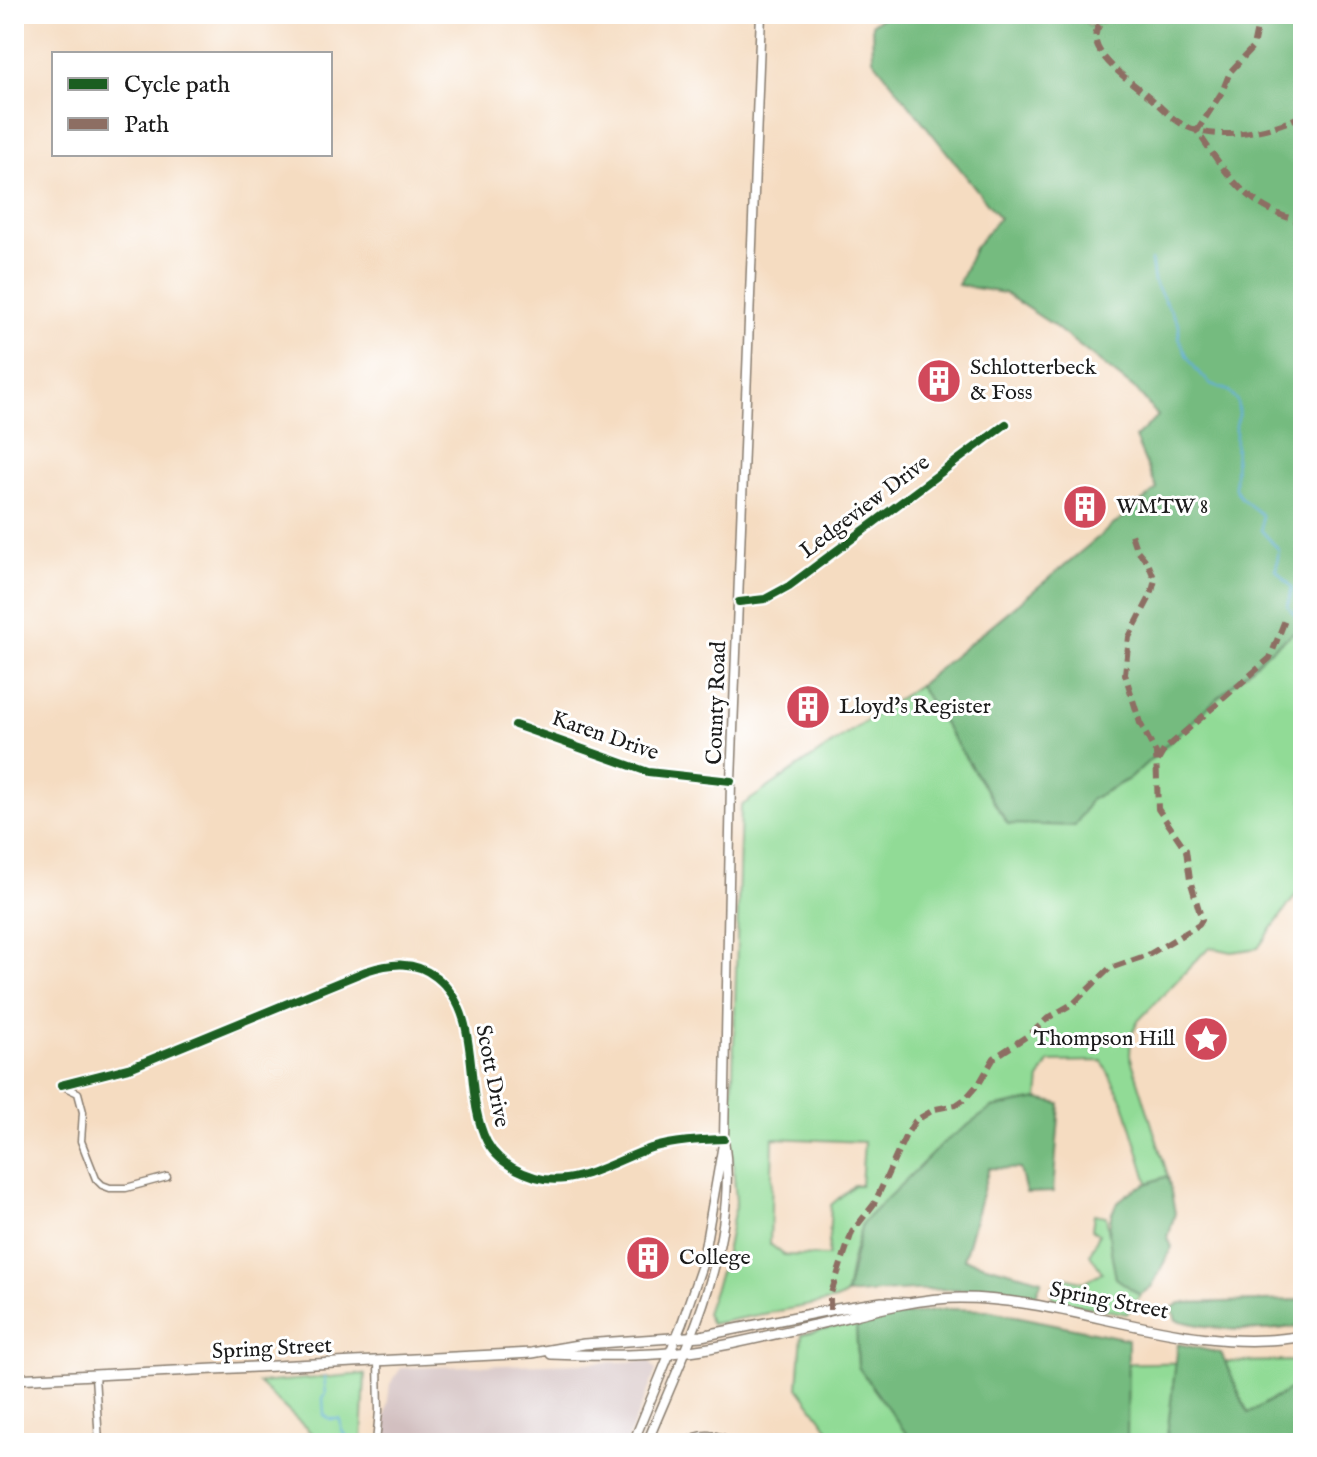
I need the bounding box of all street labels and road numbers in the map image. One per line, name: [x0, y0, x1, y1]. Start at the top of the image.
street label: Ledgeview Drive: [794, 449, 936, 565]
street label: County Road: [701, 641, 733, 765]
street label: Karen Drive: [548, 705, 662, 767]
street label: Scott Drive: [468, 1022, 516, 1130]
street label: Spring Street: [1047, 1276, 1171, 1326]
street label: Spring Street: [211, 1332, 333, 1366]

